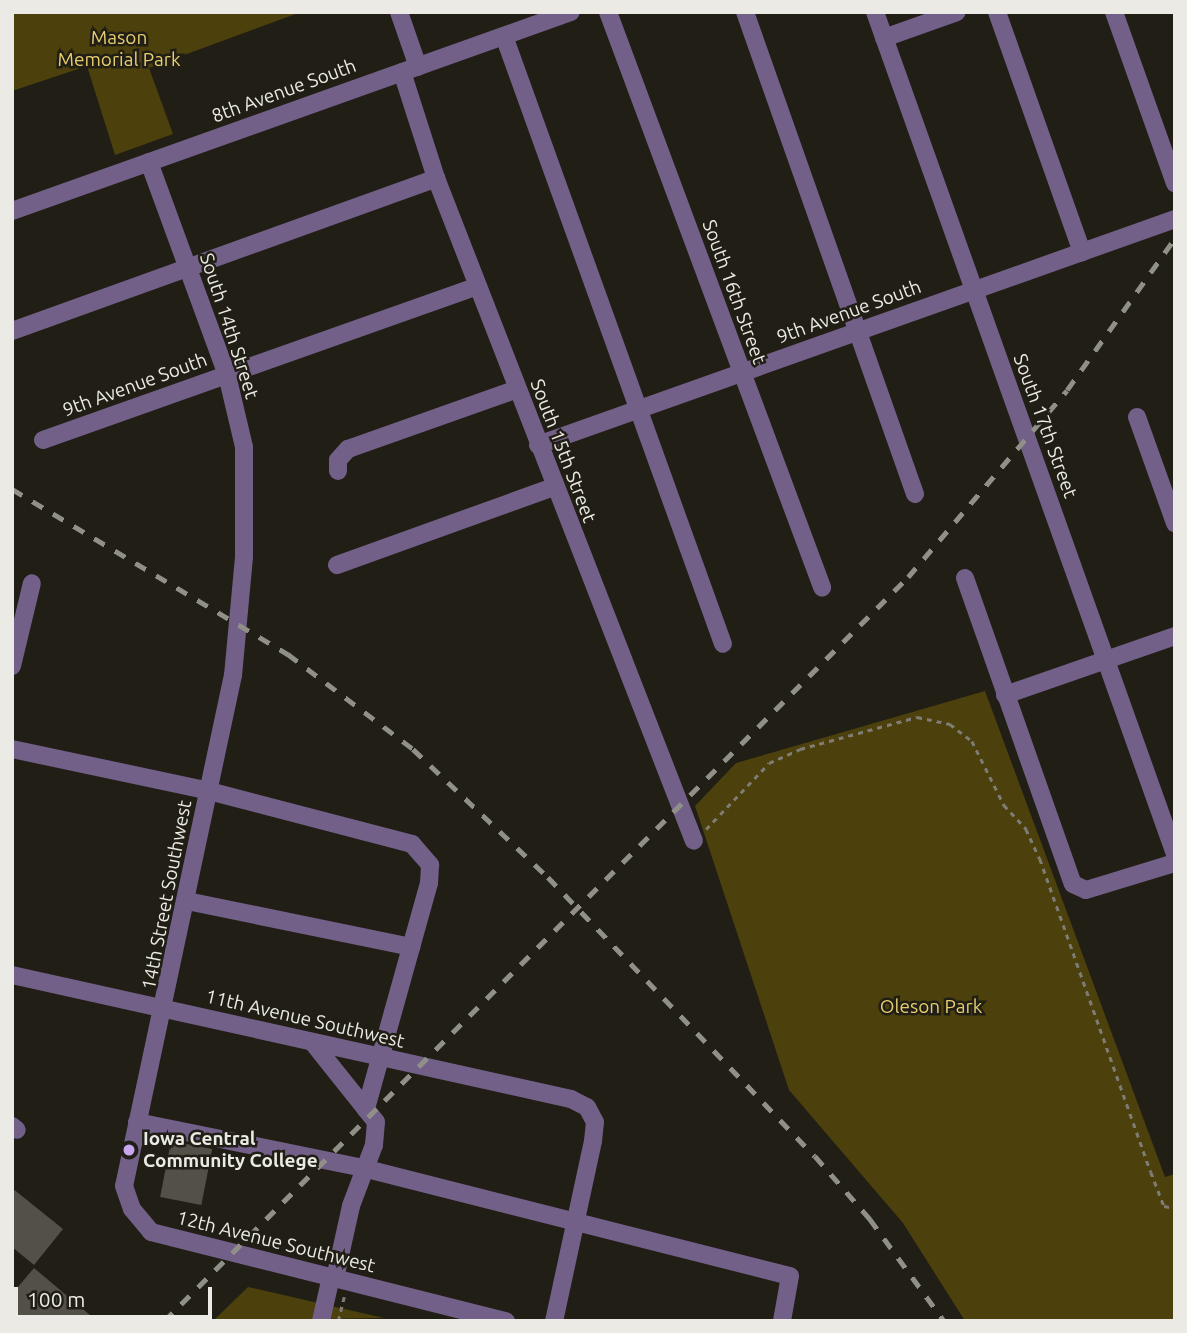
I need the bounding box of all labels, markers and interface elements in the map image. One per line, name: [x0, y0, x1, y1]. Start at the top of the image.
park label: Mason Memorial Park: [57, 27, 181, 71]
street label: 8th Avenue South: [209, 54, 359, 128]
street label: South 16th Street: [697, 217, 771, 367]
street label: South 14th Street: [195, 250, 263, 402]
street label: 9th Avenue South: [774, 275, 924, 349]
street label: 9th Avenue South: [60, 348, 210, 422]
street label: South 17th Street: [1008, 351, 1082, 501]
street label: South 15th Street: [525, 376, 601, 526]
street label: 14th Street Southwest: [137, 798, 197, 992]
street label: 11th Avenue Southwest: [203, 985, 407, 1053]
park label: Oleson Park: [880, 996, 982, 1018]
place label: Iowa Central Community College: [143, 1128, 318, 1172]
marker: Iowa Central Community College: [121, 1142, 137, 1158]
street label: 12th Avenue Southwest: [174, 1206, 378, 1278]
scale bar: [18, 1274, 215, 1318]
text: 100 m: [27, 1287, 85, 1311]

